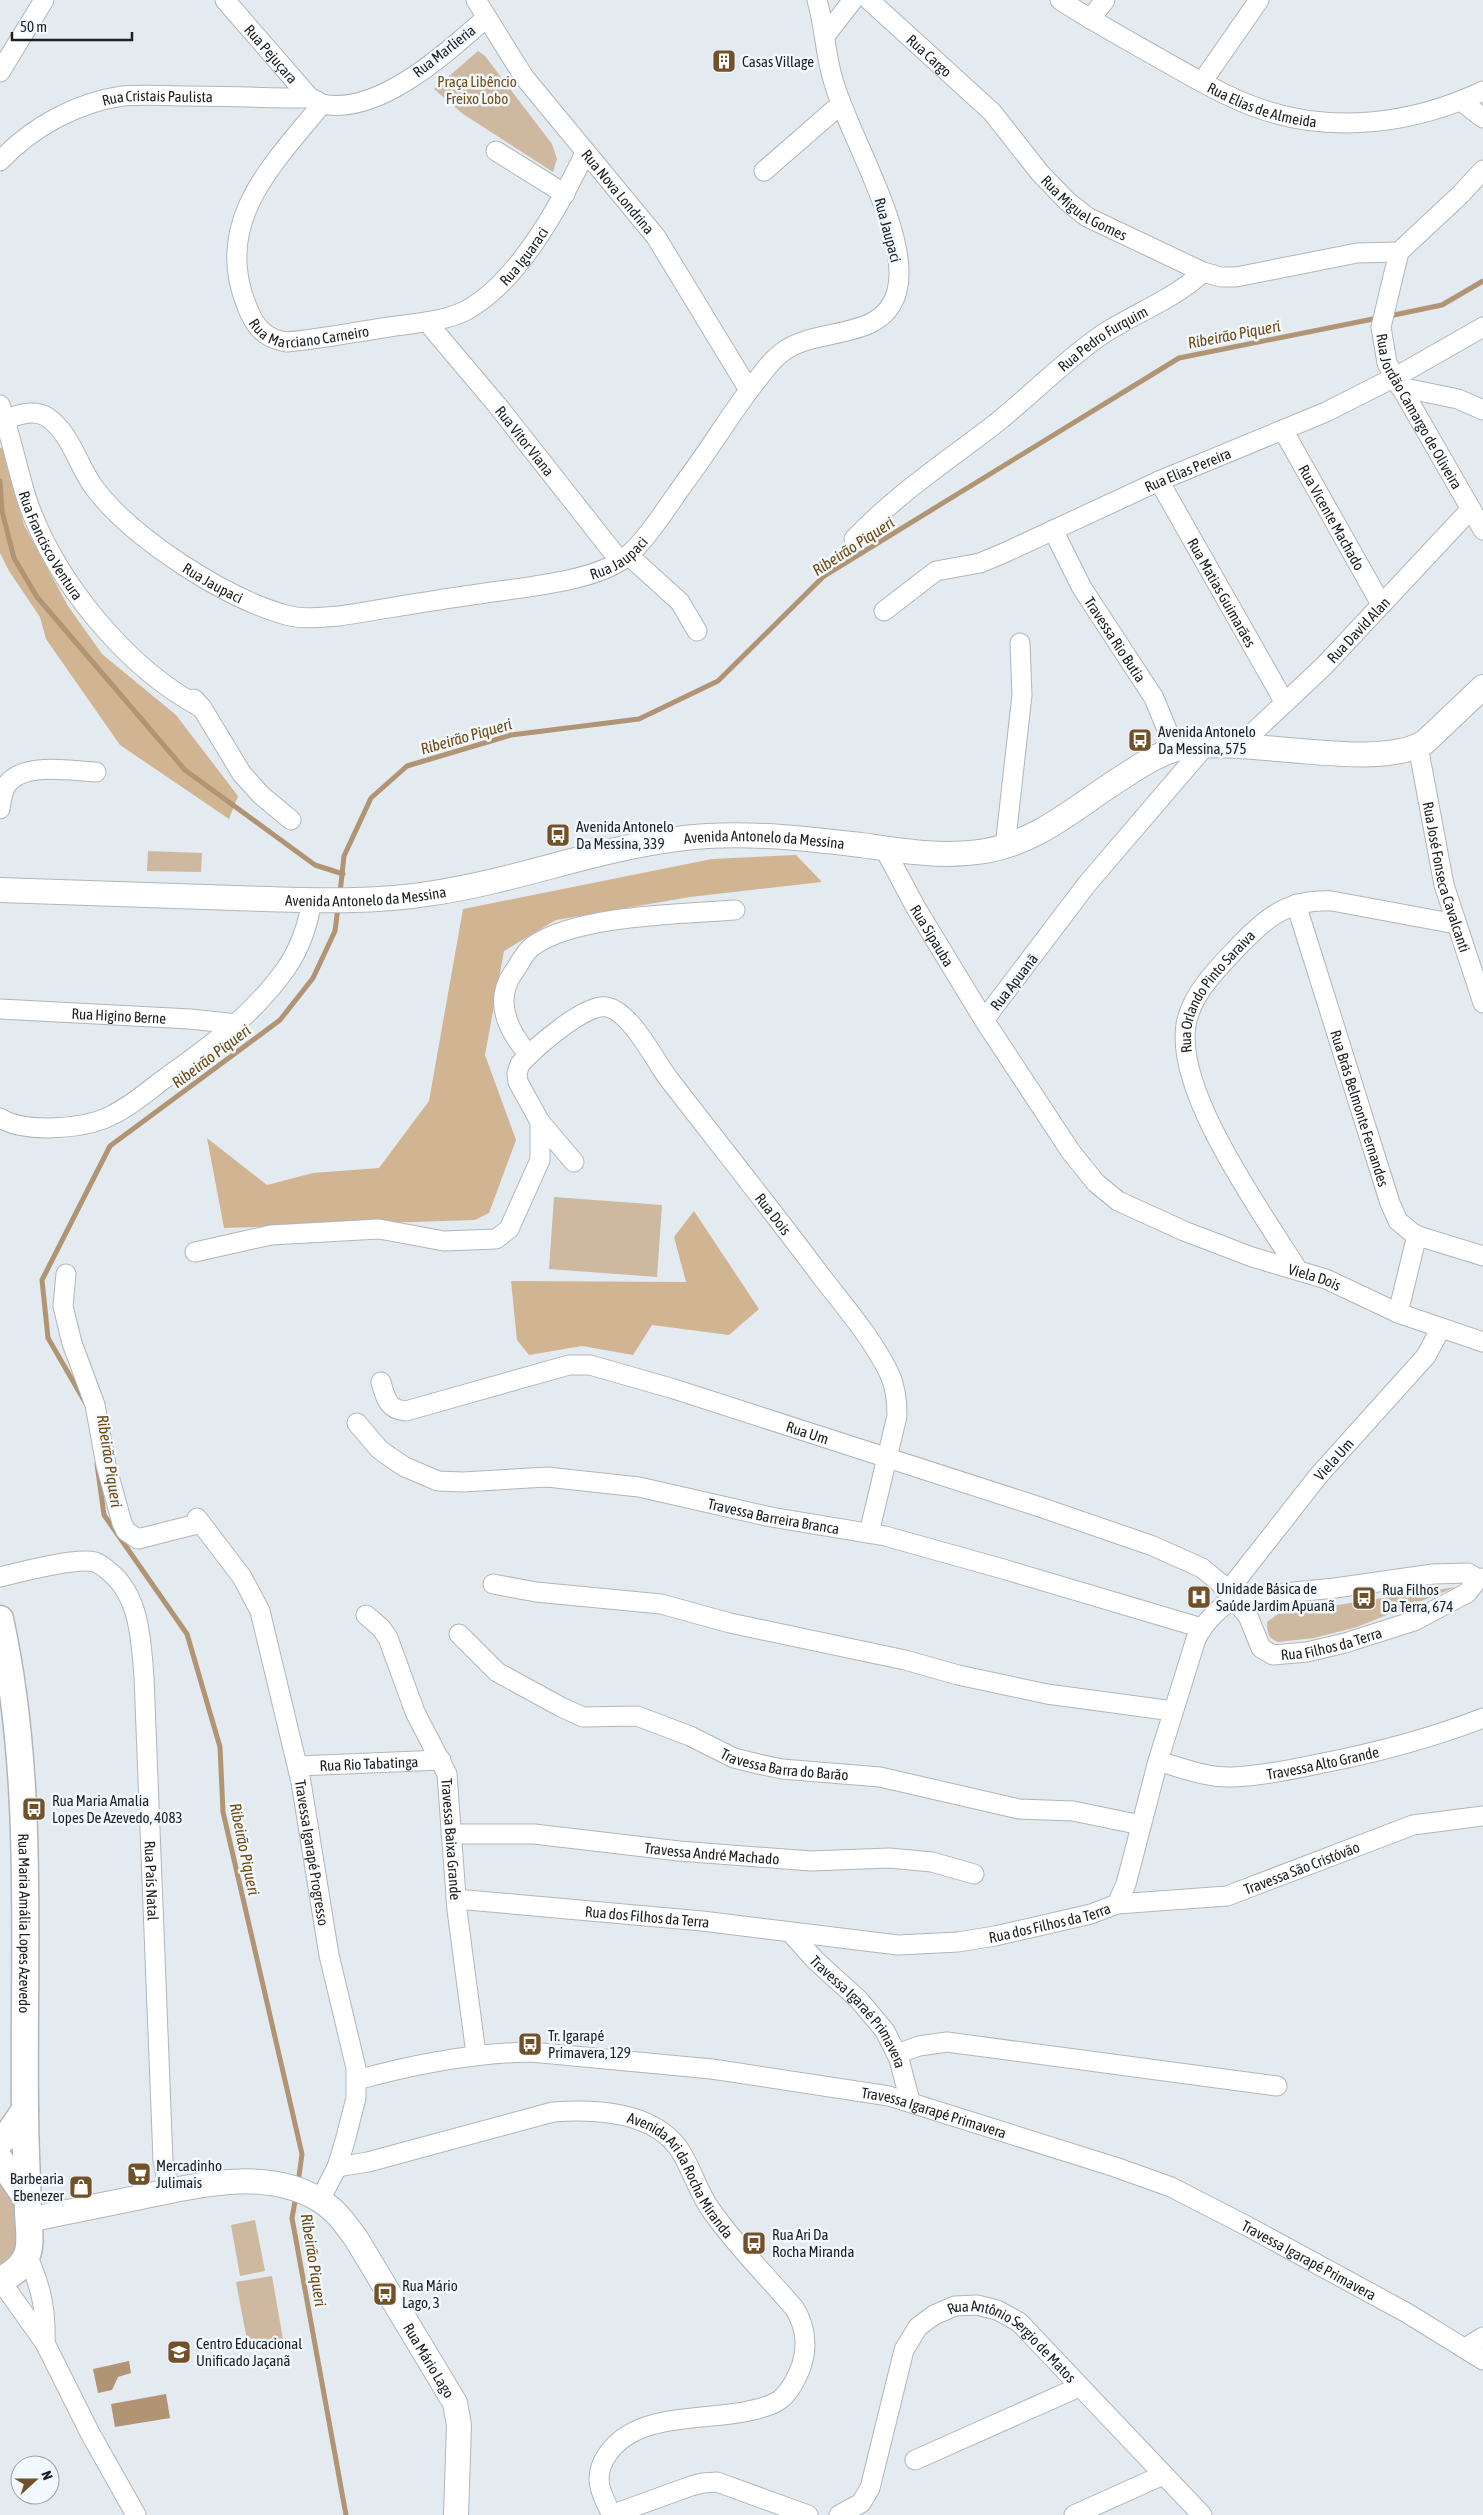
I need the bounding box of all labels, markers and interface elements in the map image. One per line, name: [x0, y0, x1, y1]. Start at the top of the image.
scale bar: [12, 10, 132, 42]
text: 50 m: [20, 18, 47, 35]
street label: Rua Pejuçara: [241, 21, 302, 86]
street label: Rua Marlieria: [409, 21, 479, 81]
street label: Rua Cargo: [904, 30, 956, 80]
building icon: Casas Village: [711, 48, 737, 74]
place label: Casas Village: [742, 53, 814, 70]
park label: Praça Libêncio Freixo Lobo: [437, 73, 517, 107]
street label: Rua Elias de Almeida: [1205, 78, 1318, 130]
street label: Rua Cristais Paulista: [100, 87, 213, 108]
street label: Rua Nova Londrina: [579, 146, 658, 237]
street label: Rua Miguel Gomes: [1038, 172, 1130, 243]
street label: Rua Jaupaci: [871, 196, 905, 264]
street label: Rua Iguaraci: [496, 224, 551, 288]
street label: Rua Pedro Furquim: [1054, 302, 1150, 375]
street label: Rua Marciano Carneiro: [246, 315, 370, 351]
water label: Ribeirão Piqueri: [1186, 316, 1282, 353]
street label: Rua Jordão Camargo de Oliveira: [1374, 332, 1466, 492]
street label: Rua Vitor Viana: [492, 402, 558, 479]
street label: Rua Elias Pereira: [1142, 444, 1233, 495]
street label: Rua Vicente Machado: [1296, 461, 1369, 573]
street label: Rua Francisco Ventura: [16, 489, 87, 603]
water label: Ribeirão Piqueri: [809, 513, 898, 580]
street label: Rua Jaupaci: [587, 533, 651, 582]
street label: Rua Matias Guimarães: [1185, 535, 1260, 650]
street label: Rua Jaupaci: [180, 559, 246, 606]
street label: Travessa Rio Butia: [1081, 593, 1150, 685]
street label: Rua David Alan: [1323, 593, 1393, 666]
water label: Ribeirão Piqueri: [418, 714, 514, 759]
place label: Avenida Antonelo Da Messina, 575: [1158, 723, 1256, 757]
bus stop icon: Avenida Antonelo Da Messina, 575: [1127, 727, 1153, 753]
street label: Rua José Fonseca Cavalcanti: [1420, 800, 1474, 954]
place label: Avenida Antonelo Da Messina, 339: [576, 818, 674, 852]
bus stop icon: Avenida Antonelo Da Messina, 339: [545, 822, 571, 848]
street label: Avenida Antonelo da Messina: [683, 827, 846, 852]
street label: Avenida Antonelo da Messina: [285, 883, 447, 909]
street label: Rua Sipauba: [907, 901, 958, 969]
street label: Rua Orlando Pinto Saraiva: [1176, 926, 1258, 1054]
street label: Rua Apuanã: [987, 950, 1041, 1014]
street label: Rua Higino Berne: [71, 1004, 167, 1026]
water label: Ribeirão Piqueri: [168, 1020, 255, 1092]
street label: Rua Brás Belmonte Fernandes: [1328, 1028, 1393, 1189]
street label: Rua Dois: [752, 1190, 795, 1238]
street label: Viela Dois: [1286, 1260, 1344, 1294]
water label: Ribeirão Piqueri: [93, 1413, 126, 1509]
street label: Rua Um: [784, 1417, 831, 1447]
street label: Viela Um: [1310, 1435, 1357, 1483]
street label: Travessa Barreira Branca: [706, 1494, 841, 1537]
place label: Unidade Básica de Saúde Jardim Apuanã: [1216, 1580, 1335, 1614]
place label: Rua Filhos Da Terra, 674: [1382, 1581, 1453, 1615]
hospital icon: Unidade Básica de Saúde Jardim Apuanã: [1186, 1584, 1212, 1610]
bus stop icon: Rua Filhos Da Terra, 674: [1351, 1585, 1377, 1611]
street label: Rua Filhos da Terra: [1280, 1623, 1384, 1663]
street label: Travessa Alto Grande: [1265, 1742, 1381, 1782]
street label: Travessa Barra do Barão: [718, 1744, 849, 1783]
street label: Rua Rio Tabatinga: [319, 1752, 419, 1774]
street label: Travessa Igarapé Progresso: [292, 1778, 333, 1927]
street label: Travessa Baixa Grande: [439, 1778, 465, 1901]
place label: Rua Maria Amalia Lopes De Azevedo, 4083: [52, 1792, 183, 1826]
bus stop icon: Rua Maria Amalia Lopes De Azevedo, 4083: [21, 1796, 47, 1822]
water label: Ribeirão Piqueri: [225, 1801, 264, 1897]
street label: Rua Maria Amália Lopes Azevedo: [16, 1833, 34, 2013]
street label: Travessa São Cristóvão: [1241, 1838, 1362, 1897]
street label: Travessa André Machado: [644, 1839, 780, 1867]
street label: Rua País Natal: [142, 1840, 162, 1921]
street label: Rua dos Filhos da Terra: [987, 1899, 1113, 1945]
street label: Rua dos Filhos da Terra: [584, 1902, 710, 1930]
street label: Travessa Igaraé Primavera: [807, 1952, 909, 2070]
place label: Tr. Igarapé Primavera, 129: [548, 2027, 631, 2061]
bus stop icon: Tr. Igarapé Primavera, 129: [517, 2031, 543, 2057]
street label: Travessa Igarapé Primavera: [860, 2083, 1009, 2141]
street label: Avenida Ari da Rocha Miranda: [626, 2108, 737, 2241]
place label: Mercadinho Julimais: [156, 2157, 222, 2191]
supermarket icon: Mercadinho Julimais: [126, 2161, 152, 2187]
place label: Barbearia Ebenezer: [10, 2170, 65, 2204]
shop icon: Barbearia Ebenezer: [68, 2174, 94, 2200]
water label: Ribeirão Piqueri: [297, 2212, 330, 2308]
street label: Travessa Igarapé Primavera: [1239, 2216, 1379, 2303]
place label: Rua Ari Da Rocha Miranda: [772, 2226, 854, 2260]
bus stop icon: Rua Ari Da Rocha Miranda: [741, 2230, 767, 2256]
place label: Rua Mário Lago, 3: [402, 2277, 458, 2311]
bus stop icon: Rua Mário Lago, 3: [372, 2281, 398, 2307]
street label: Rua Antônio Sergio de Matos: [944, 2296, 1080, 2386]
street label: Rua Mário Lago: [400, 2320, 458, 2401]
place label: Centro Educacional Unificado Jaçanã: [196, 2335, 302, 2369]
school or university icon: Centro Educacional Unificado Jaçanã: [166, 2339, 192, 2365]
north arrow: [10, 2455, 60, 2505]
text: N: [38, 2469, 56, 2482]

